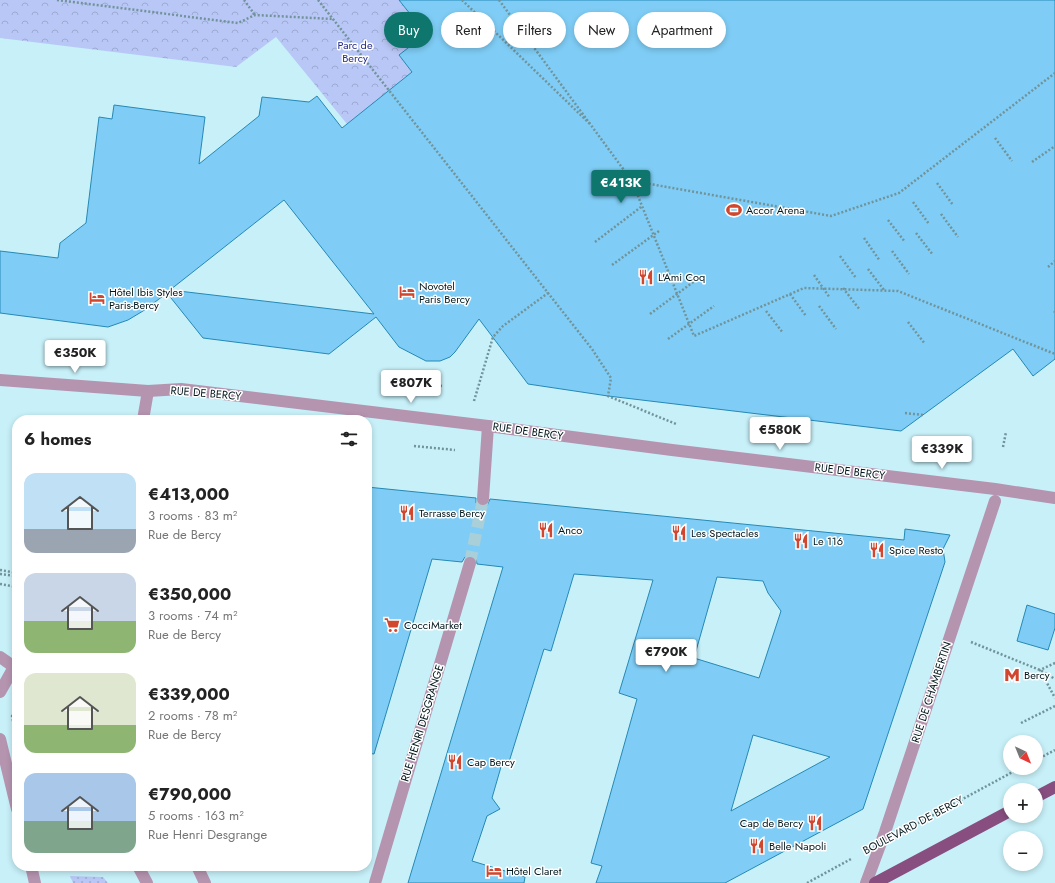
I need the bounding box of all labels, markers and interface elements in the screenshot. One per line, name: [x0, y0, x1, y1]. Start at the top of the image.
chip: Buy: [384, 12, 433, 48]
chip: Rent: [441, 12, 495, 48]
chip: Filters: [503, 12, 566, 48]
chip: New: [574, 12, 629, 48]
chip: Apartment: [637, 12, 726, 48]
park label: Parc de Bercy: [337, 37, 373, 66]
pin: €413K: [593, 170, 649, 204]
text: €413K: [600, 173, 642, 192]
sports icon: Accor Arena: [725, 201, 743, 219]
place label: Accor Arena: [746, 202, 804, 218]
restaurant icon: L'Ami Coq: [637, 268, 655, 286]
place label: L'Ami Coq: [658, 269, 705, 285]
place label: Novotel Paris Bercy: [419, 278, 470, 307]
hotel icon: Novotel Paris Bercy: [398, 283, 416, 301]
place label: Hôtel Ibis Styles Paris-Bercy: [109, 284, 183, 313]
hotel icon: Hôtel Ibis Styles Paris-Bercy: [88, 289, 106, 307]
pin: €350K: [47, 340, 103, 374]
text: €350K: [54, 343, 96, 362]
pin: €807K: [383, 370, 439, 404]
text: €807K: [390, 373, 432, 392]
street label: RUE DE BERCY: [170, 382, 243, 404]
pin: €580K: [752, 417, 808, 451]
street label: RUE DE BERCY: [492, 418, 565, 444]
text: €580K: [759, 420, 801, 439]
text: 6 homes: [24, 427, 92, 451]
icon: filters: [338, 428, 360, 450]
pin: €339K: [914, 436, 970, 470]
text: €339K: [921, 439, 963, 458]
street label: RUE DE BERCY: [814, 459, 887, 483]
text: €413,000: [148, 482, 229, 506]
icon: home: [56, 489, 104, 537]
restaurant icon: Terrasse Bercy: [398, 504, 416, 522]
place label: Terrasse Bercy: [419, 505, 485, 521]
text: 3 rooms · 83 m²: [148, 506, 237, 525]
restaurant icon: Anco: [537, 521, 555, 539]
place label: Anco: [558, 522, 582, 538]
restaurant icon: Les Spectacles: [670, 524, 688, 542]
text: Rue de Bercy: [148, 525, 221, 544]
place label: Les Spectacles: [691, 525, 759, 541]
restaurant icon: Le 116: [792, 532, 810, 550]
place label: Le 116: [813, 533, 843, 549]
restaurant icon: Spice Resto: [868, 541, 886, 559]
place label: Spice Resto: [889, 542, 943, 558]
text: €350,000: [148, 582, 231, 606]
icon: home: [56, 589, 104, 637]
text: 3 rooms · 74 m²: [148, 606, 237, 625]
supermarket icon: CocciMarket: [383, 616, 401, 634]
place label: CocciMarket: [404, 617, 462, 633]
text: Rue de Bercy: [148, 625, 221, 644]
pin: €790K: [638, 639, 694, 673]
street label: RUE DE CHAMBERTIN: [907, 639, 955, 745]
text: €790K: [645, 642, 687, 661]
street label: RUE HENRI DESGRANGE: [397, 663, 447, 783]
metro station icon: Bercy: [1003, 666, 1021, 684]
place label: Bercy: [1024, 667, 1050, 683]
text: €339,000: [148, 682, 230, 706]
icon: home: [56, 689, 104, 737]
text: 2 rooms · 78 m²: [148, 706, 237, 725]
text: Rue de Bercy: [148, 725, 221, 744]
north arrow: [1003, 735, 1043, 775]
map controls: [1003, 735, 1043, 871]
restaurant icon: Cap Bercy: [446, 753, 464, 771]
place label: Cap Bercy: [467, 754, 515, 770]
text: €790,000: [148, 782, 231, 806]
button: +: [1003, 783, 1043, 823]
icon: home: [56, 789, 104, 837]
street label: BOULEVARD DE BERCY: [860, 791, 967, 858]
text: 5 rooms · 163 m²: [148, 806, 244, 825]
restaurant icon: Cap de Bercy: [806, 814, 824, 832]
place label: Cap de Bercy: [740, 815, 803, 831]
text: Rue Henri Desgrange: [148, 825, 267, 844]
button: −: [1003, 831, 1043, 871]
restaurant icon: Belle Napoli: [748, 837, 766, 855]
place label: Belle Napoli: [769, 838, 826, 854]
hotel icon: Hôtel Claret: [485, 862, 503, 880]
place label: Hôtel Claret: [506, 863, 562, 879]

